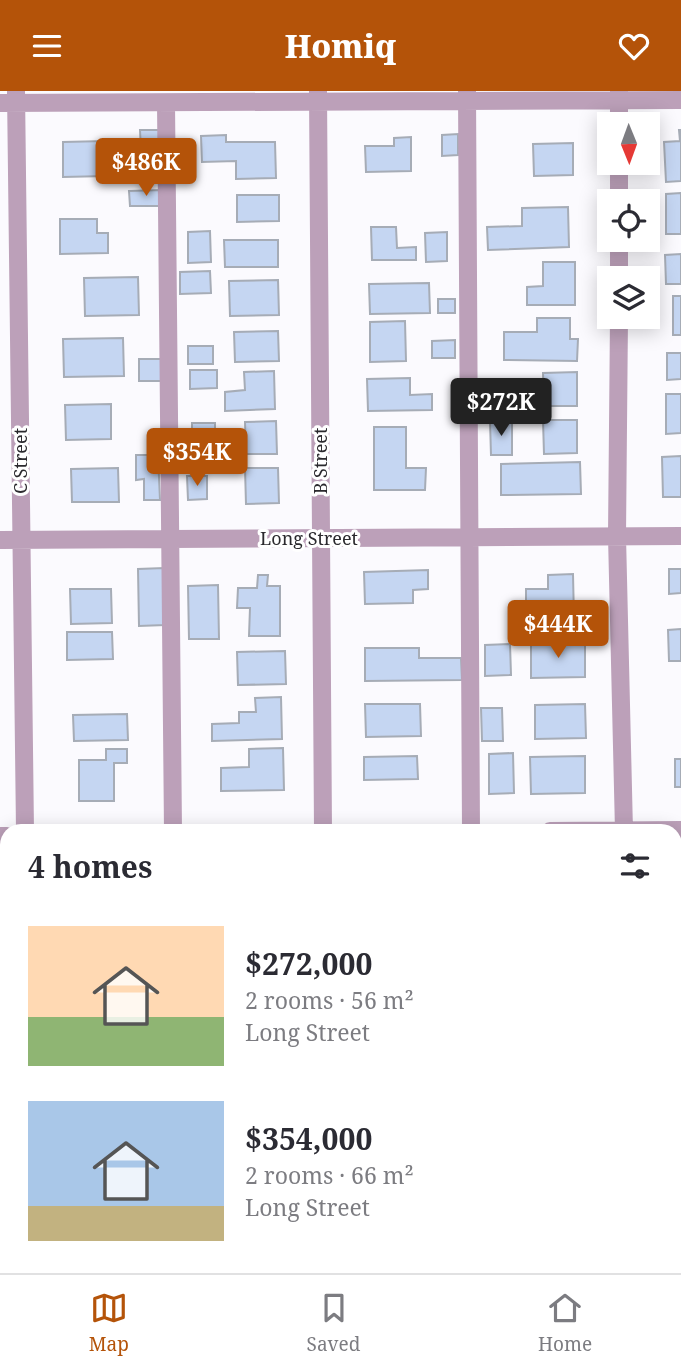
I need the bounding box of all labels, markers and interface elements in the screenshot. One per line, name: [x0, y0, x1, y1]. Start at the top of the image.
text: Homiq: [285, 24, 396, 67]
icon: menu: [28, 27, 66, 65]
icon: heart: [615, 27, 653, 65]
north arrow: [597, 112, 660, 175]
map controls: [597, 112, 660, 329]
pin: $486K: [97, 139, 195, 198]
text: $486K: [112, 145, 180, 177]
button: locate: [597, 189, 660, 252]
button: layers: [597, 266, 660, 329]
pin: $272K: [452, 379, 550, 438]
text: $272K: [467, 385, 535, 417]
street label: C Street: [8, 428, 32, 494]
street label: B Street: [308, 428, 332, 494]
pin: $354K: [148, 429, 246, 488]
text: $354K: [163, 435, 231, 467]
street label: Long Street: [260, 526, 358, 550]
pin: $444K: [509, 601, 607, 660]
text: $444K: [524, 607, 592, 639]
text: 4 homes: [28, 846, 152, 887]
icon: filters: [616, 847, 654, 885]
text: $272,000: [245, 943, 372, 984]
icon: home: [84, 954, 168, 1038]
text: 2 rooms · 56 m²: [245, 984, 414, 1016]
text: Long Street: [245, 1016, 370, 1048]
text: $354,000: [245, 1118, 372, 1159]
icon: home: [84, 1129, 168, 1213]
text: 2 rooms · 66 m²: [245, 1159, 414, 1191]
text: Long Street: [245, 1191, 370, 1223]
tab: Map: [89, 1289, 129, 1357]
tab: Saved: [307, 1289, 360, 1357]
tab: Home: [538, 1289, 592, 1357]

